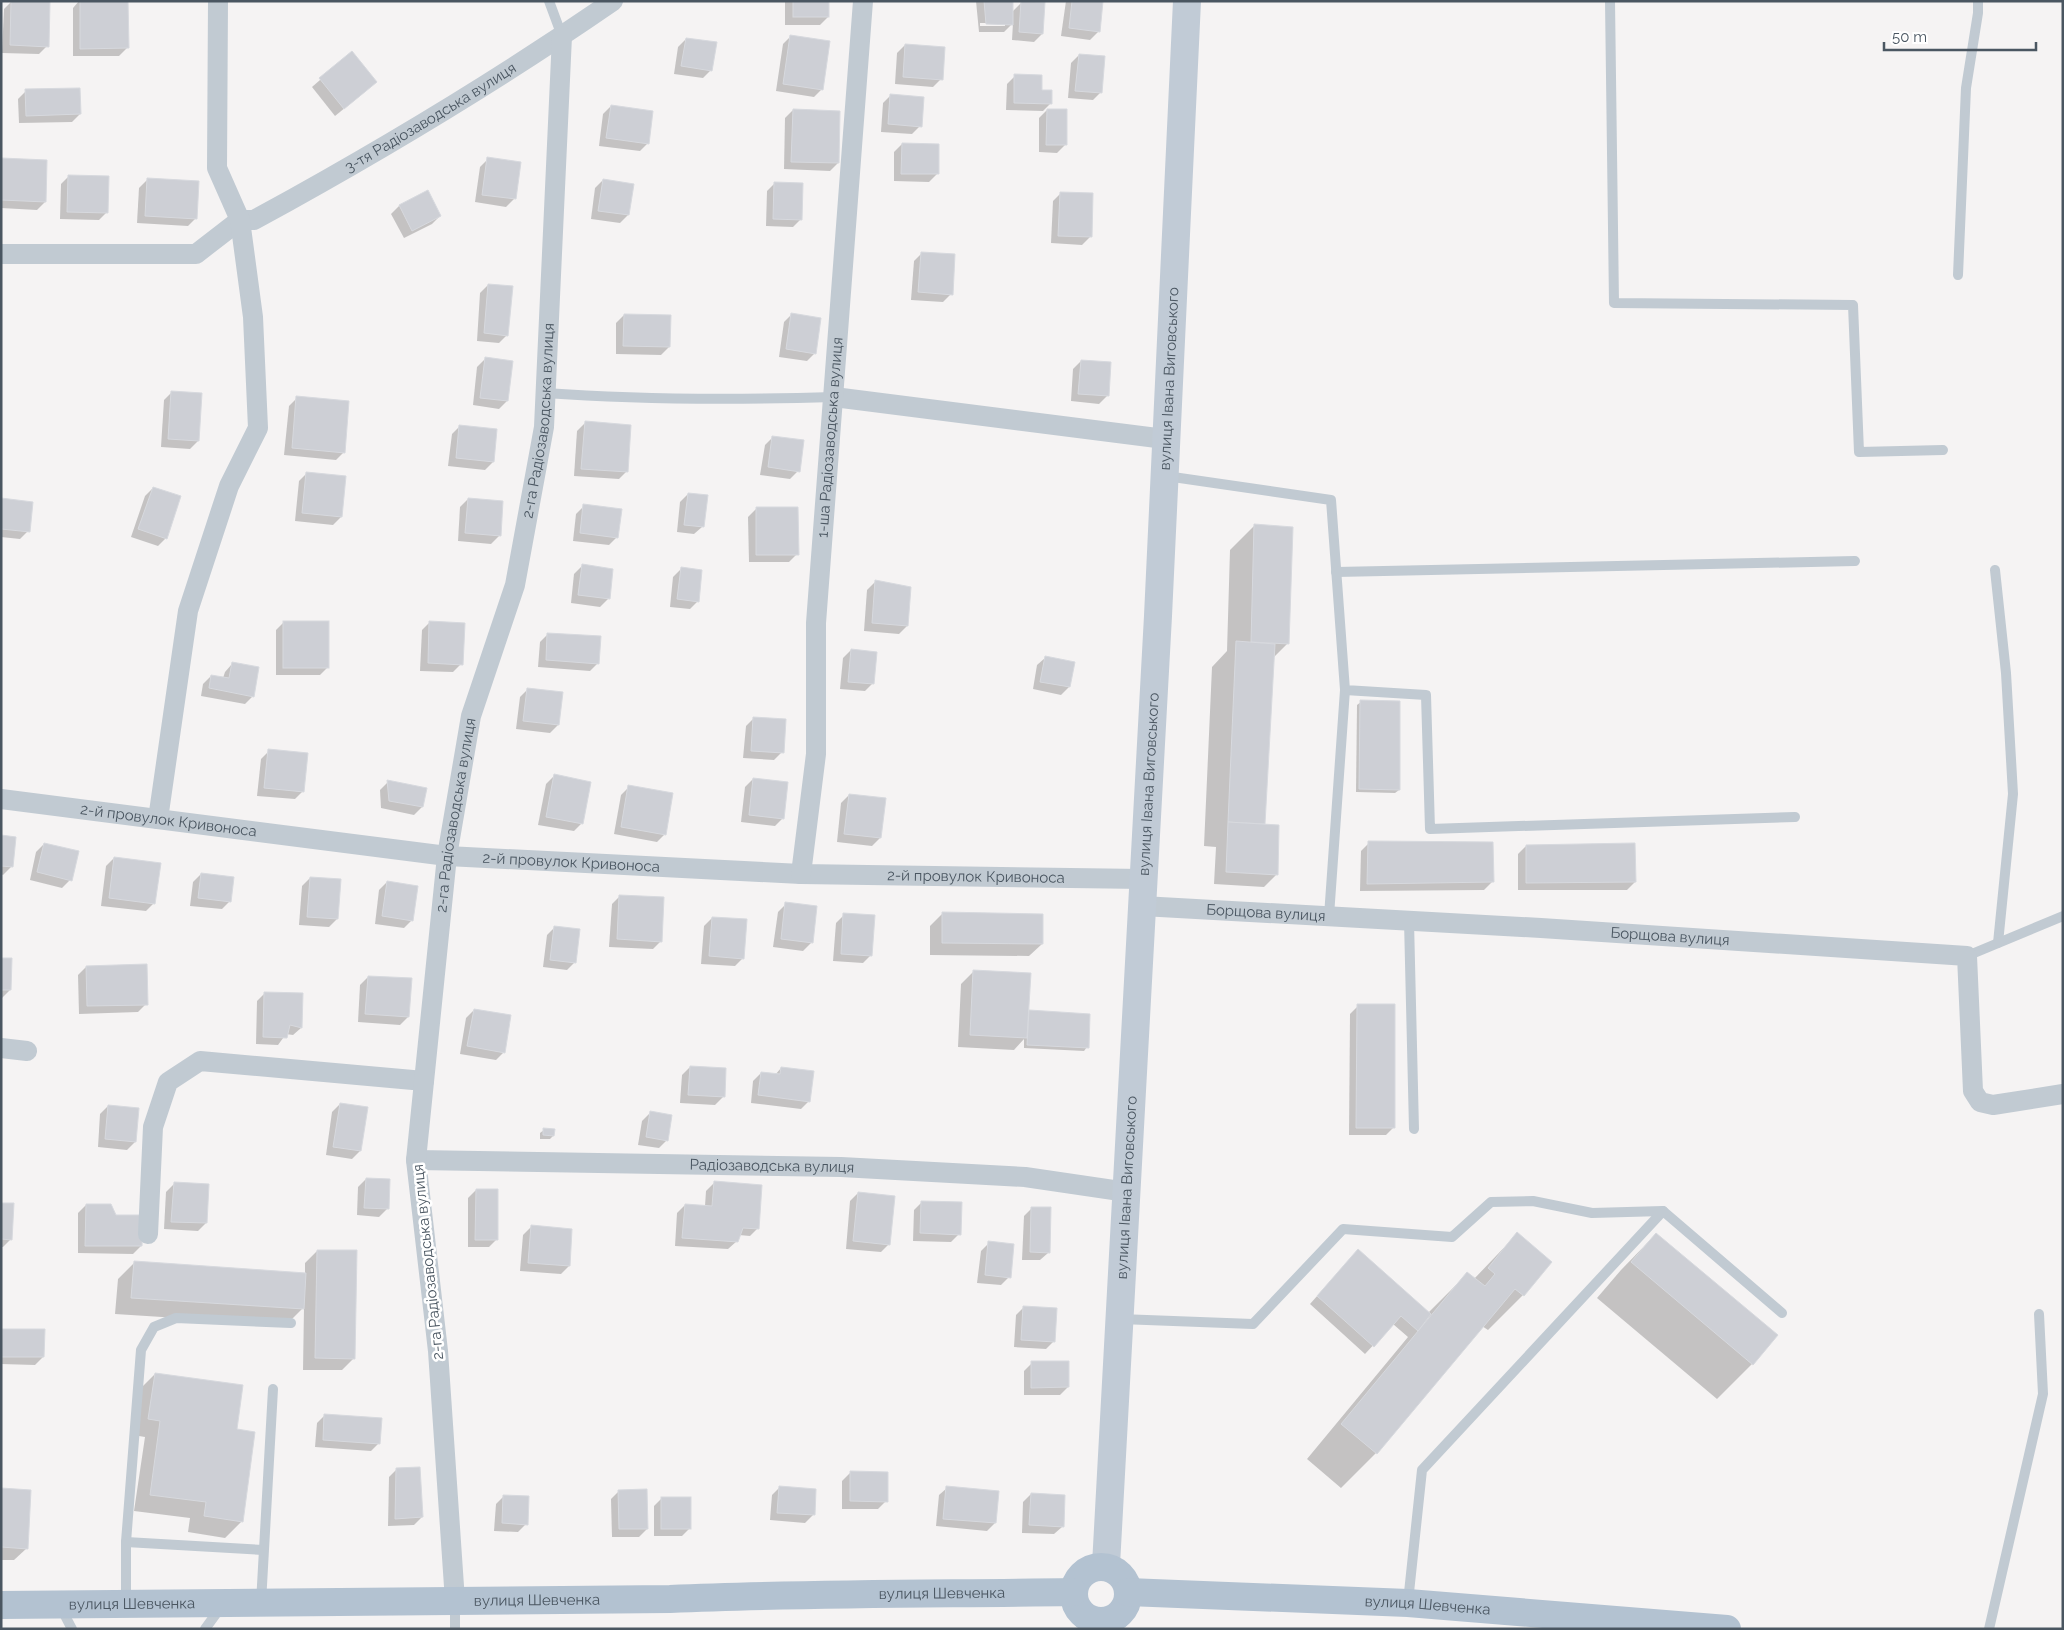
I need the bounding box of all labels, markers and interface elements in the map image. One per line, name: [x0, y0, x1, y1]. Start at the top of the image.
scale bar: [1884, 20, 2036, 52]
text: 50 m: [1892, 28, 1927, 46]
street label: 3-тя Радіозаводська вулиця: [342, 59, 519, 176]
street label: вулиця Івана Виговського: [1156, 287, 1183, 471]
street label: 2-га Радіозаводська вулиця: [518, 323, 558, 520]
street label: 1-ша Радіозаводська вулиця: [813, 336, 847, 538]
street label: вулиця Івана Виговського: [1135, 692, 1163, 876]
street label: 2-га Радіозаводська вулиця: [432, 716, 480, 913]
street label: 2-й провулок Кривоноса: [79, 800, 258, 841]
street label: 2-й провулок Кривоноса: [482, 849, 660, 876]
street label: 2-й провулок Кривоноса: [887, 866, 1065, 887]
street label: Борщова вулиця: [1206, 901, 1326, 925]
street label: Борщова вулиця: [1610, 924, 1730, 949]
street label: вулиця Івана Виговського: [1113, 1095, 1141, 1280]
street label: Радіозаводська вулиця: [690, 1156, 855, 1177]
street label: 2-га Радіозаводська вулиця: [409, 1163, 447, 1361]
street label: вулиця Шевченка: [879, 1584, 1005, 1603]
street label: вулиця Шевченка: [474, 1591, 600, 1610]
street label: вулиця Шевченка: [1364, 1592, 1491, 1619]
street label: вулиця Шевченка: [69, 1594, 195, 1613]

